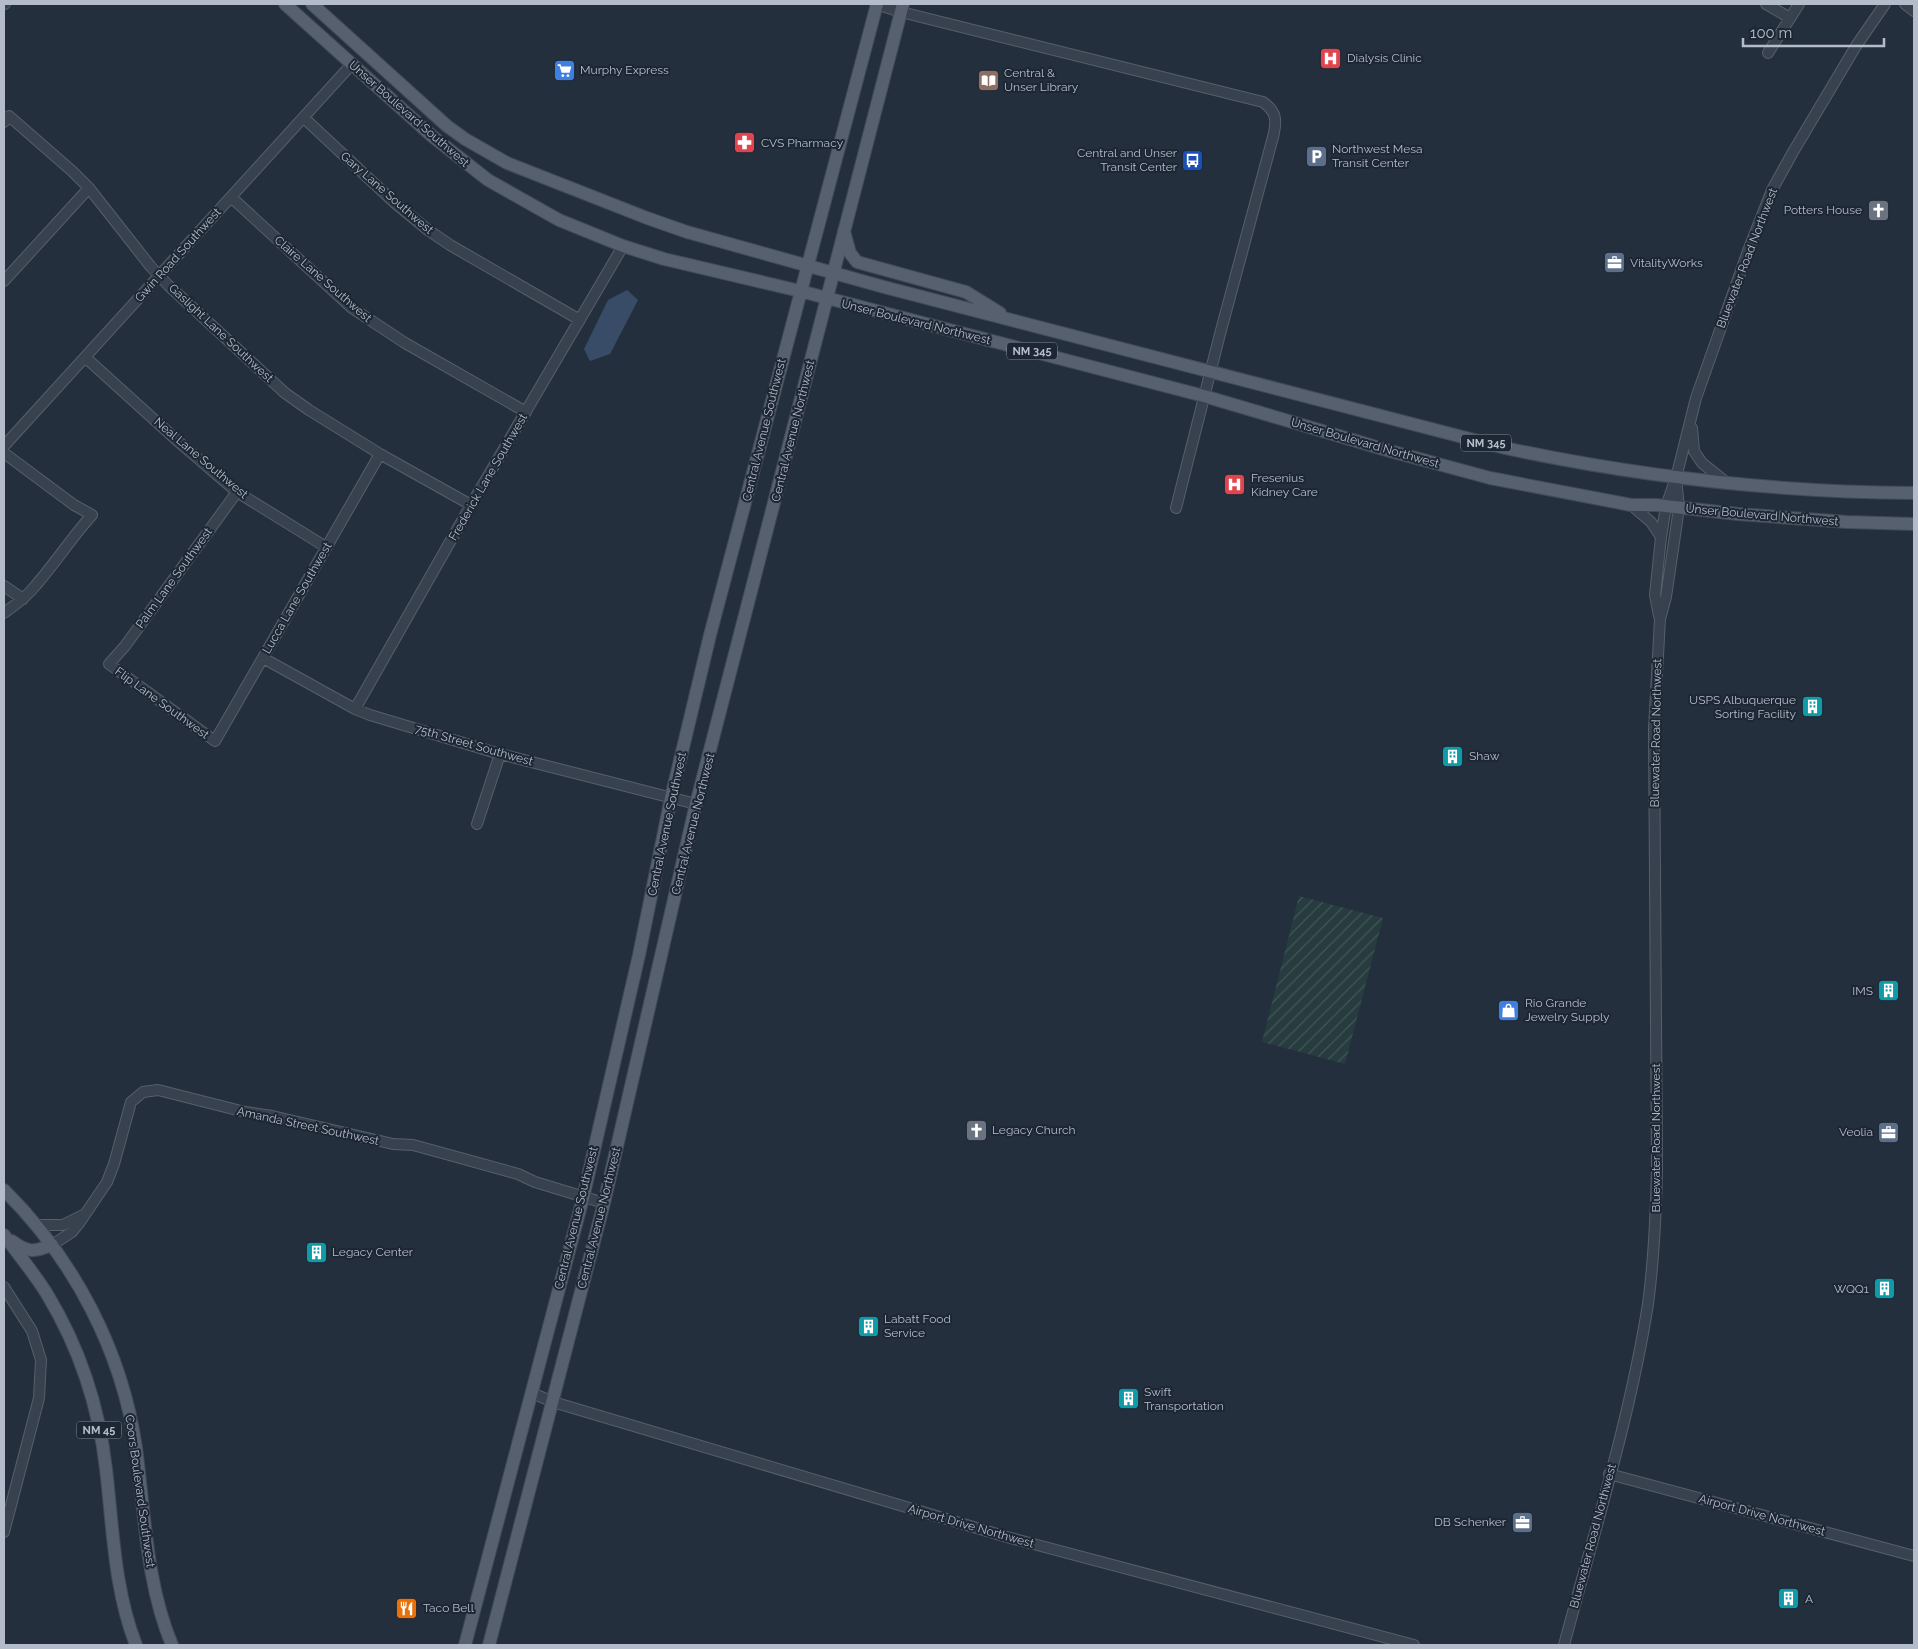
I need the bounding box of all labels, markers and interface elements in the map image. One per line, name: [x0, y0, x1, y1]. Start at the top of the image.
scale bar: [1743, 15, 1884, 47]
text: 100 m: [1750, 24, 1792, 42]
hospital icon: Dialysis Clinic: [1319, 46, 1343, 70]
place label: Dialysis Clinic: [1347, 51, 1422, 65]
street label: Unser Boulevard Southwest: [346, 58, 472, 170]
supermarket icon: Murphy Express: [552, 58, 576, 82]
place label: Murphy Express: [580, 63, 669, 77]
place label: Central & Unser Library: [1004, 66, 1079, 94]
library icon: Central & Unser Library: [976, 68, 1000, 92]
pharmacy icon: CVS Pharmacy: [733, 131, 757, 155]
place label: CVS Pharmacy: [761, 136, 844, 150]
place label: Northwest Mesa Transit Center: [1332, 142, 1423, 170]
parking icon: Northwest Mesa Transit Center: [1304, 144, 1328, 168]
place label: Central and Unser Transit Center: [1077, 146, 1178, 174]
bus stop icon: Central and Unser Transit Center: [1181, 148, 1205, 172]
street label: Gary Lane Southwest: [338, 149, 436, 237]
street label: Bluewater Road Northwest: [1714, 186, 1780, 330]
church icon: Potters House: [1866, 198, 1890, 222]
place label: Potters House: [1784, 203, 1862, 217]
street label: Gwin Road Southwest: [132, 205, 224, 305]
street label: Claire Lane Southwest: [272, 233, 374, 325]
office icon: VitalityWorks: [1602, 251, 1626, 275]
place label: VitalityWorks: [1630, 256, 1703, 270]
street label: Gaslight Lane Southwest: [166, 281, 276, 385]
street label: Unser Boulevard Northwest: [840, 297, 992, 347]
road number: NM 345: [1007, 342, 1057, 360]
street label: Central Avenue Southwest: [739, 357, 789, 503]
street label: Central Avenue Northwest: [769, 359, 817, 503]
street label: Frederick Lane Southwest: [446, 411, 530, 543]
street label: Neal Lane Southwest: [151, 415, 251, 501]
street label: Unser Boulevard Northwest: [1289, 415, 1441, 471]
road number: NM 345: [1461, 434, 1511, 452]
place label: Fresenius Kidney Care: [1251, 471, 1318, 499]
hospital icon: Fresenius Kidney Care: [1223, 473, 1247, 497]
street label: Unser Boulevard Northwest: [1685, 501, 1839, 529]
street label: Palm Lane Southwest: [133, 525, 215, 631]
street label: Lucca Lane Southwest: [259, 540, 335, 656]
street label: Bluewater Road Northwest: [1648, 658, 1664, 808]
street label: Flip Lane Southwest: [112, 664, 212, 742]
place label: USPS Albuquerque Sorting Facility: [1689, 693, 1796, 721]
building icon: USPS Albuquerque Sorting Facility: [1800, 695, 1824, 719]
street label: 75th Street Southwest: [413, 721, 535, 769]
building icon: Shaw: [1441, 744, 1465, 768]
place label: Shaw: [1469, 749, 1500, 763]
street label: Central Avenue Southwest: [645, 751, 689, 897]
street label: Central Avenue Northwest: [669, 752, 717, 896]
building icon: IMS: [1877, 979, 1901, 1003]
place label: IMS: [1852, 984, 1873, 998]
place label: Rio Grande Jewelry Supply: [1525, 996, 1610, 1024]
shop icon: Rio Grande Jewelry Supply: [1497, 998, 1521, 1022]
street label: Bluewater Road Northwest: [1649, 1064, 1663, 1212]
street label: Amanda Street Southwest: [236, 1104, 380, 1148]
church icon: Legacy Church: [964, 1118, 988, 1142]
office icon: Veolia: [1877, 1120, 1901, 1144]
place label: Legacy Church: [992, 1123, 1076, 1137]
place label: Veolia: [1839, 1125, 1873, 1139]
street label: Central Avenue Southwest: [551, 1145, 601, 1291]
street label: Central Avenue Northwest: [575, 1146, 623, 1290]
building icon: Legacy Center: [304, 1240, 328, 1264]
place label: Legacy Center: [332, 1245, 414, 1259]
building icon: WQQ1: [1873, 1277, 1897, 1301]
place label: WQQ1: [1834, 1282, 1869, 1296]
place label: Labatt Food Service: [884, 1312, 951, 1340]
building icon: Labatt Food Service: [856, 1314, 880, 1338]
place label: Swift Transportation: [1144, 1385, 1224, 1413]
building icon: Swift Transportation: [1116, 1387, 1140, 1411]
street label: Coors Boulevard Southwest: [122, 1414, 158, 1568]
road number: NM 45: [76, 1422, 122, 1438]
street label: Bluewater Road Northwest: [1567, 1462, 1619, 1610]
street label: Airport Drive Northwest: [1697, 1491, 1827, 1539]
street label: Airport Drive Northwest: [906, 1501, 1036, 1551]
office icon: DB Schenker: [1510, 1510, 1534, 1534]
place label: DB Schenker: [1434, 1515, 1507, 1529]
building icon: A: [1777, 1587, 1801, 1611]
place label: A: [1805, 1592, 1813, 1606]
restaurant icon: Taco Bell: [395, 1596, 419, 1620]
place label: Taco Bell: [423, 1601, 475, 1615]

